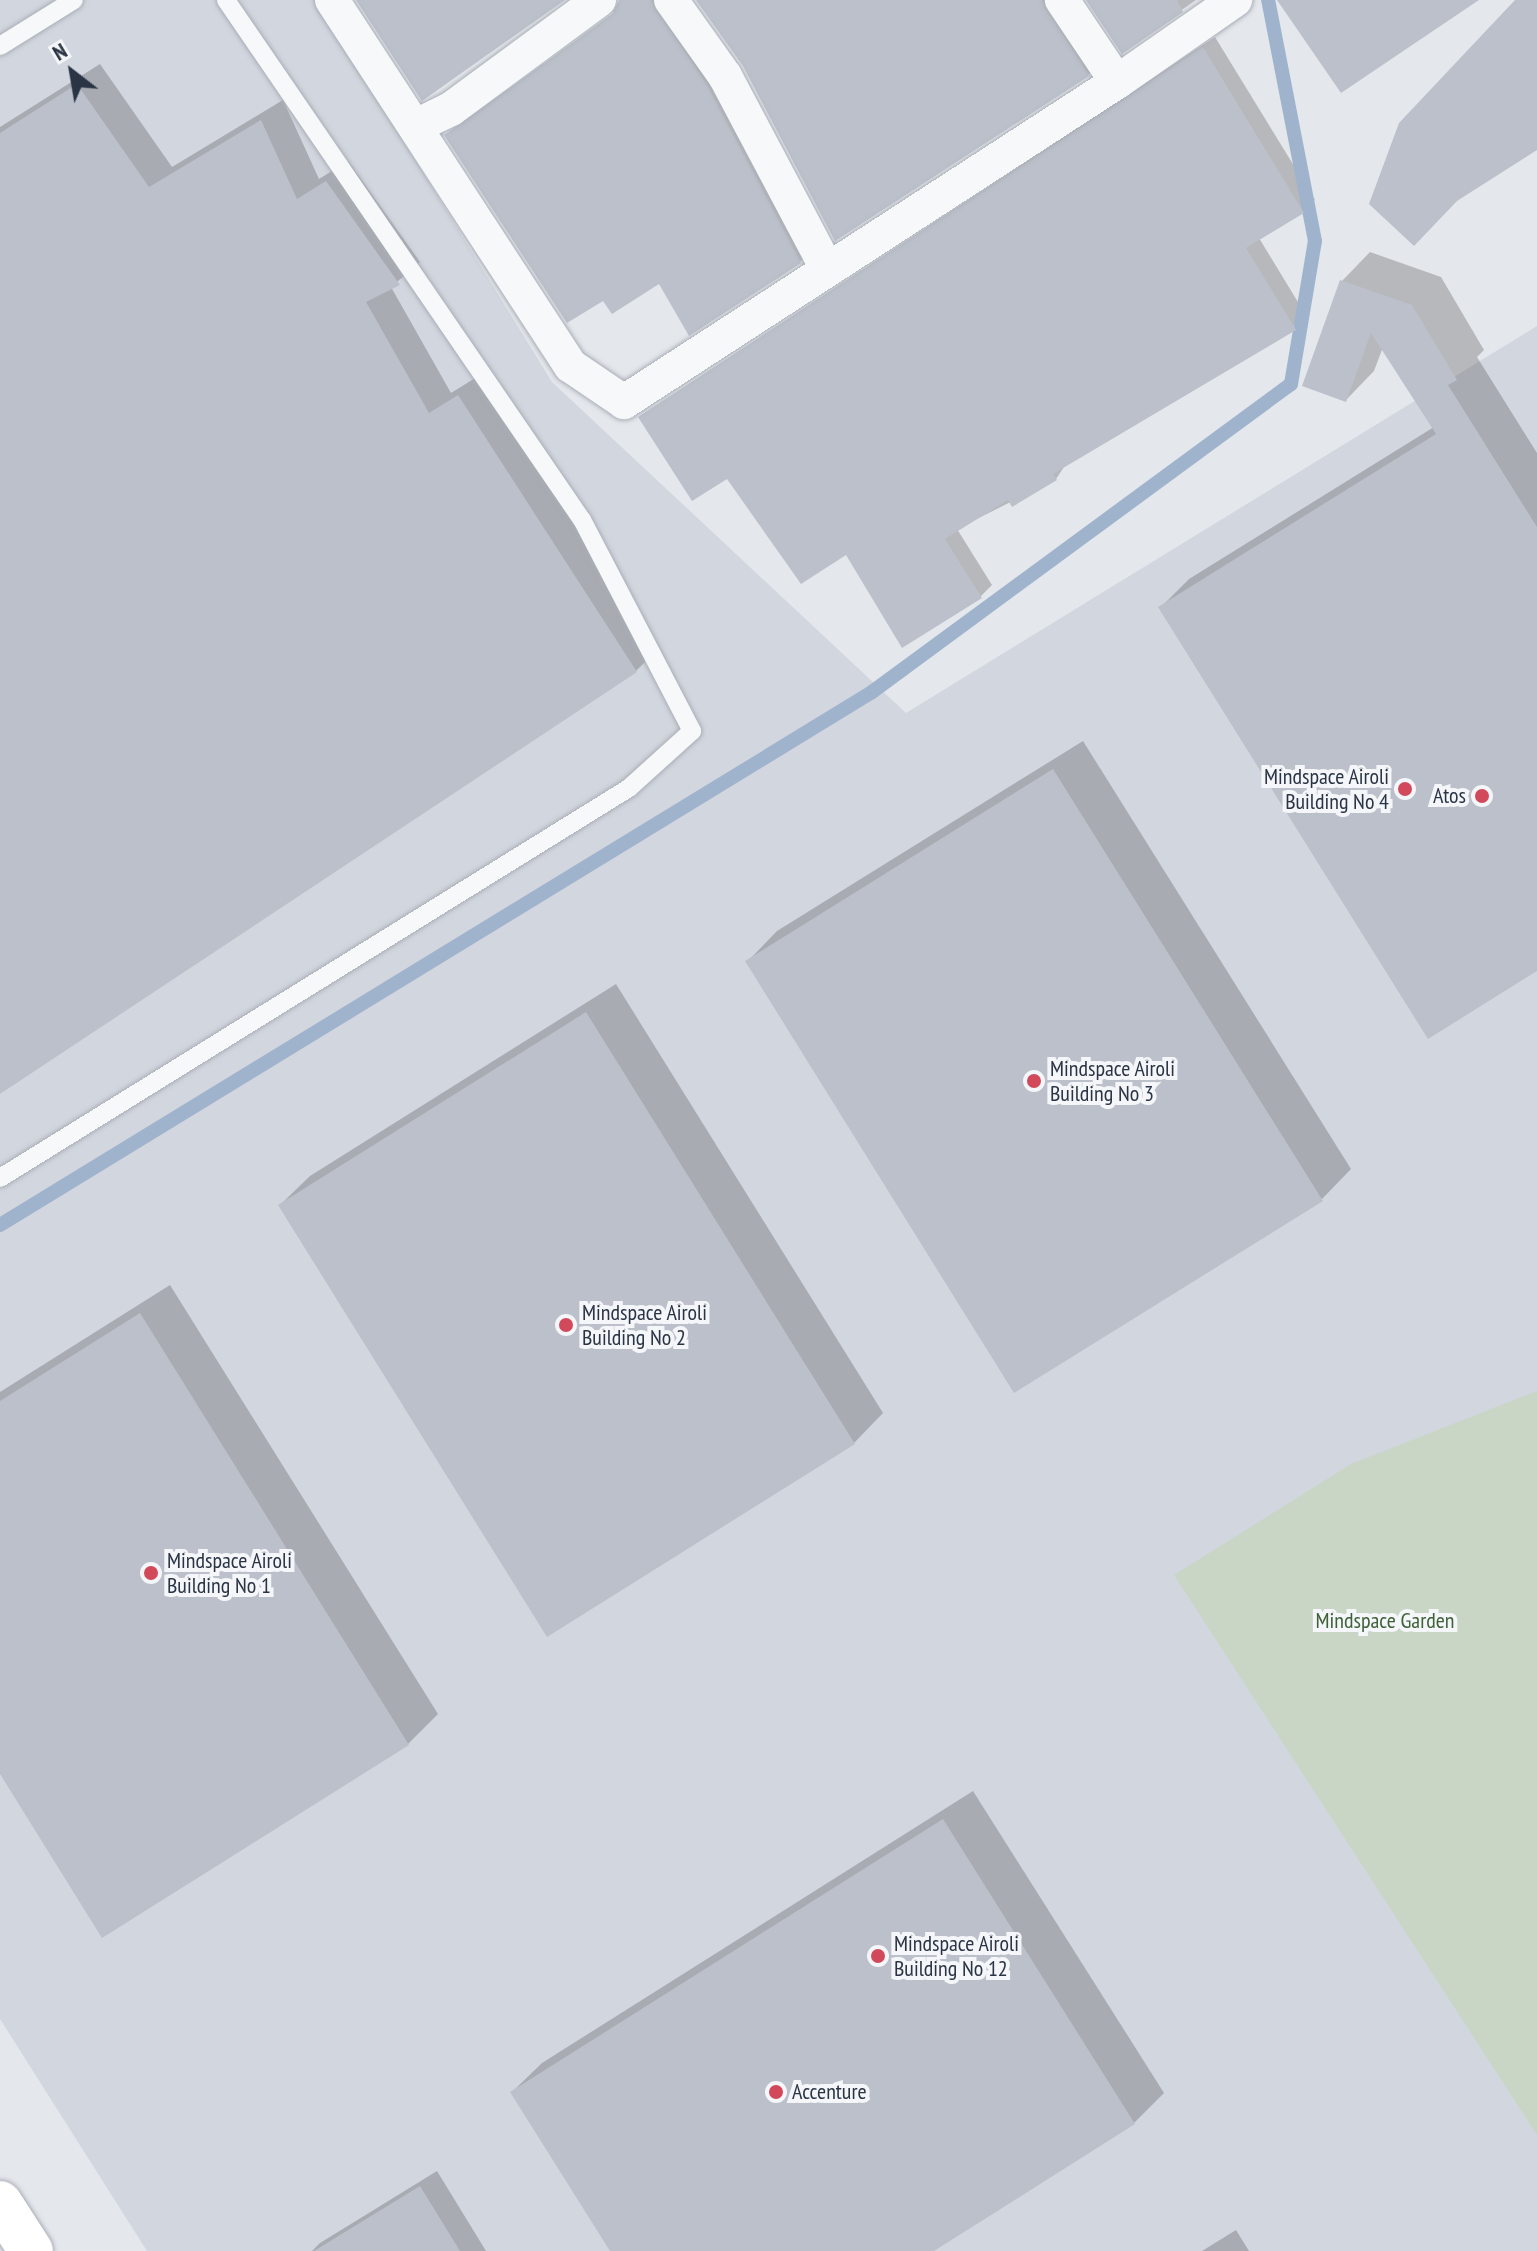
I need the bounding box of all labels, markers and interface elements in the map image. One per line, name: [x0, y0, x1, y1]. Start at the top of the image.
north arrow: [32, 32, 112, 112]
text: N: [47, 36, 72, 66]
place label: Mindspace Airoli Building No 4: [1263, 763, 1389, 814]
marker: Mindspace Airoli Building No 4: [1396, 780, 1414, 798]
place label: Atos: [1433, 783, 1466, 809]
marker: Atos: [1473, 787, 1491, 805]
place label: Mindspace Airoli Building No 3: [1050, 1055, 1176, 1106]
marker: Mindspace Airoli Building No 3: [1025, 1072, 1043, 1090]
place label: Mindspace Airoli Building No 2: [582, 1299, 708, 1350]
marker: Mindspace Airoli Building No 2: [557, 1316, 575, 1334]
place label: Mindspace Airoli Building No 1: [167, 1547, 293, 1598]
marker: Mindspace Airoli Building No 1: [142, 1564, 160, 1582]
park label: Mindspace Garden: [1316, 1608, 1454, 1634]
place label: Mindspace Airoli Building No 12: [894, 1930, 1020, 1982]
marker: Mindspace Airoli Building No 12: [869, 1947, 887, 1965]
place label: Accenture: [792, 2079, 867, 2105]
marker: Accenture: [767, 2083, 785, 2101]

